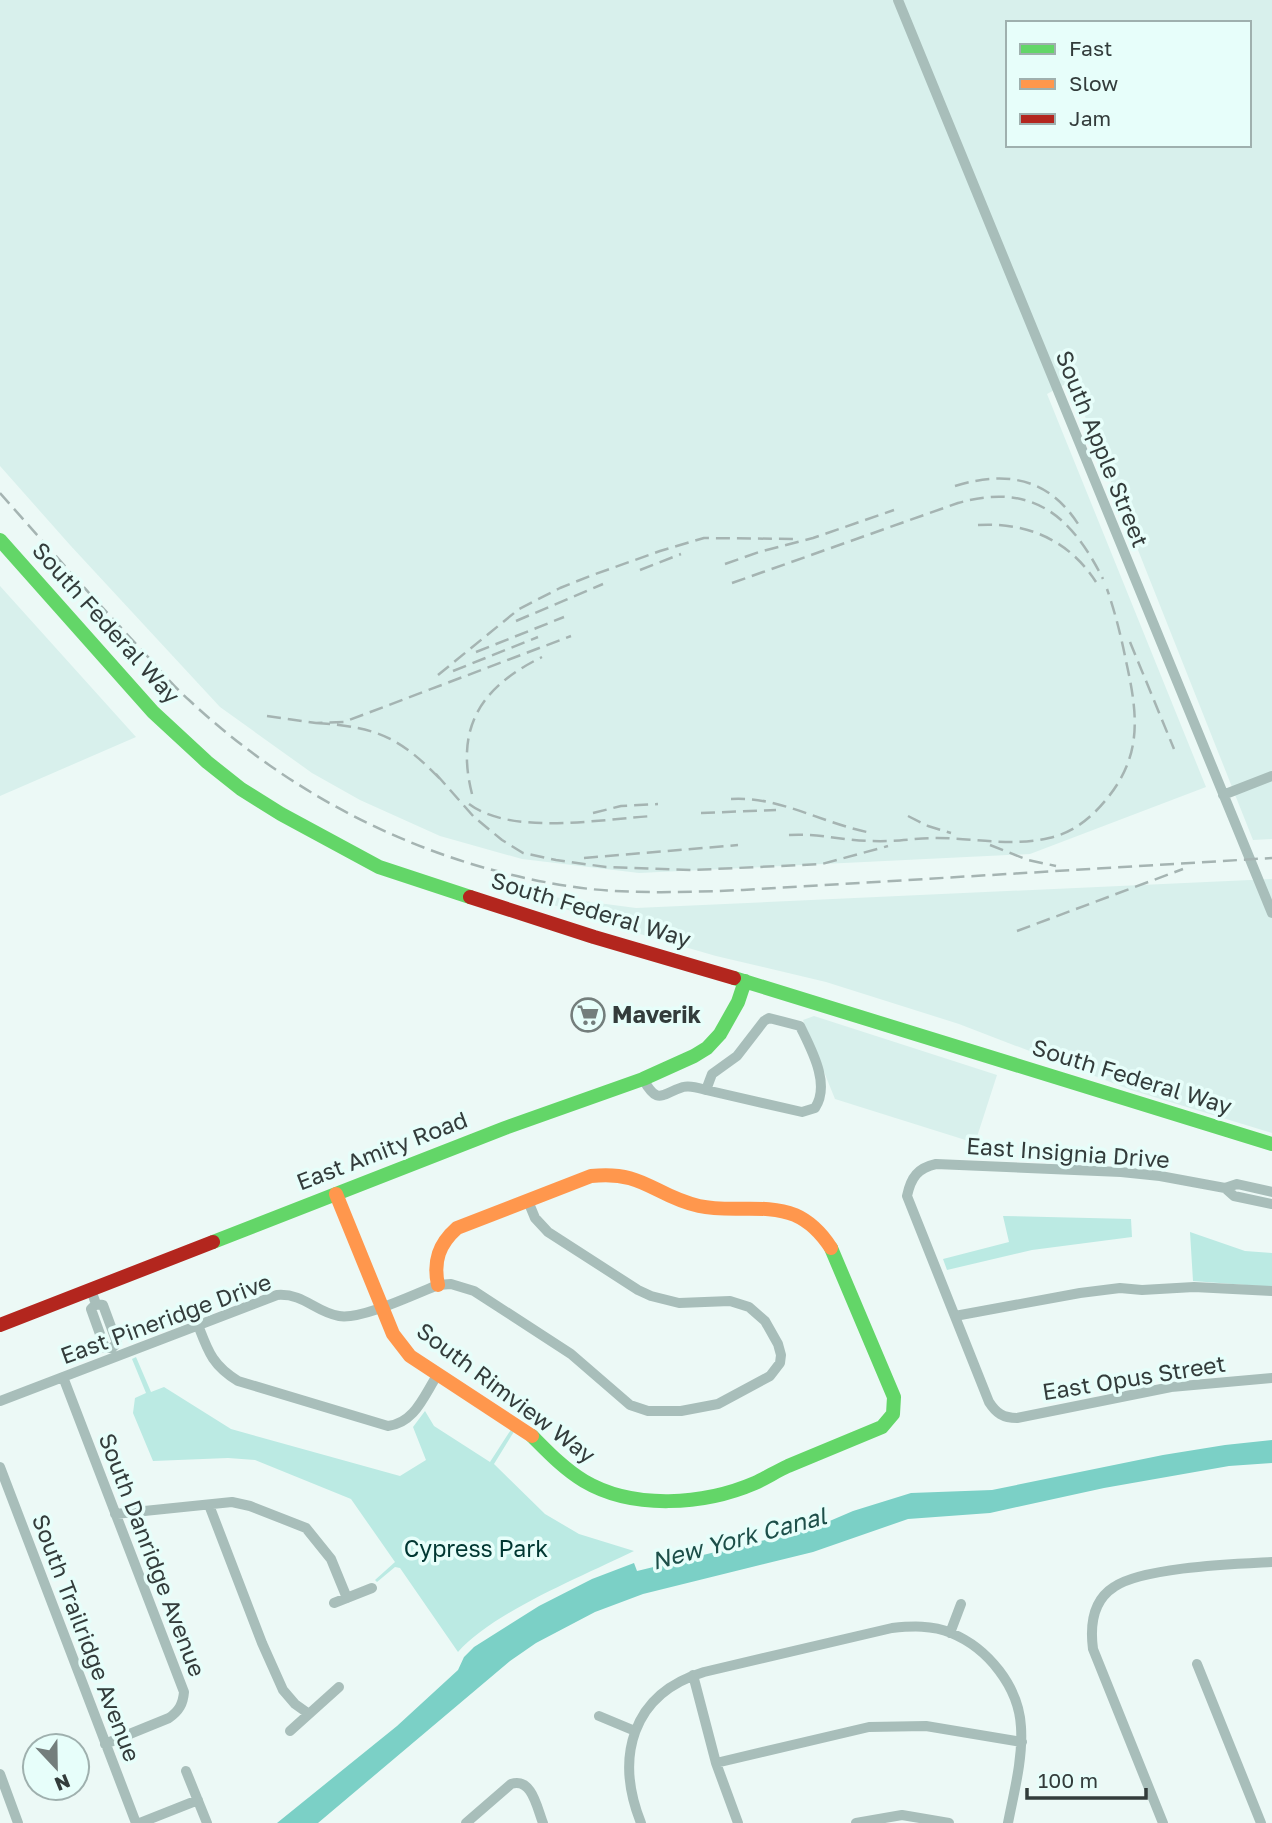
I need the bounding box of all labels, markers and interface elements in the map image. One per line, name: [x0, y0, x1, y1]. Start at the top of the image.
legend: [1006, 21, 1251, 147]
text: Fast: [1069, 35, 1112, 61]
text: Slow: [1069, 70, 1118, 96]
text: Jam: [1069, 105, 1111, 131]
street label: South Apple Street: [1051, 346, 1155, 551]
street label: South Federal Way: [27, 536, 187, 709]
street label: South Federal Way: [488, 865, 695, 953]
supermarket icon: Maverik: [569, 996, 607, 1034]
place label: Maverik: [612, 1000, 702, 1028]
street label: South Federal Way: [1029, 1032, 1236, 1120]
street label: East Amity Road: [292, 1105, 471, 1195]
street label: East Insignia Drive: [965, 1131, 1171, 1173]
street label: East Pineridge Drive: [56, 1267, 275, 1369]
street label: South Rimview Way: [412, 1316, 602, 1469]
street label: East Opus Street: [1040, 1349, 1227, 1405]
street label: South Danridge Avenue: [94, 1429, 212, 1680]
water label: New York Canal: [648, 1500, 831, 1575]
street label: South Trailridge Avenue: [27, 1510, 147, 1765]
park label: Cypress Park: [404, 1534, 548, 1562]
north arrow: [21, 1732, 91, 1802]
scale bar: [1027, 1756, 1146, 1800]
text: 100 m: [1038, 1767, 1098, 1793]
text: N: [52, 1770, 74, 1797]

